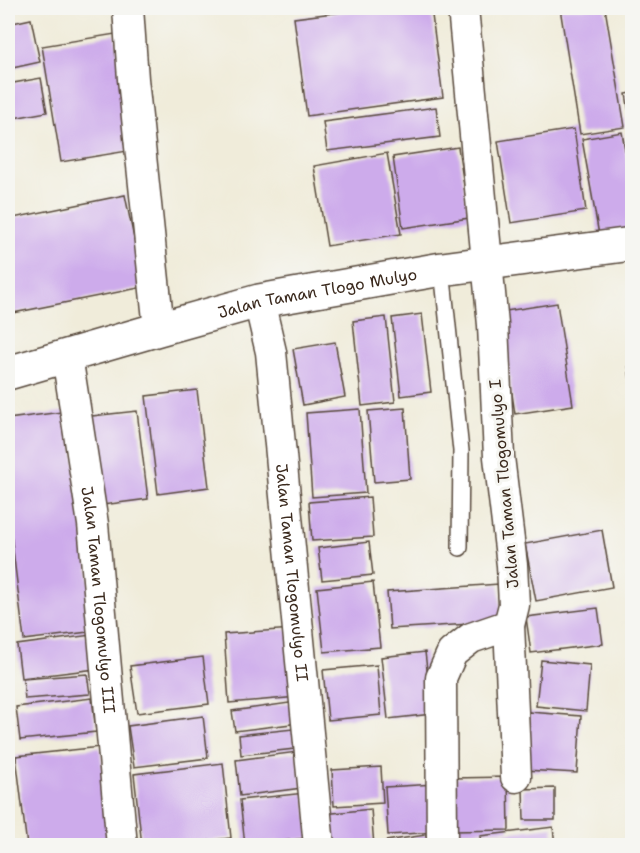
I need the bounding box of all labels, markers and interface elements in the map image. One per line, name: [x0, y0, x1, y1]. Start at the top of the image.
street label: Jalan Taman Tlogo Mulyo: [215, 263, 419, 323]
street label: Jalan Taman Tlogomulyo I: [484, 378, 524, 589]
street label: Jalan Taman Tlogomulyo II: [271, 463, 313, 683]
street label: Jalan Taman Tlogomulyo III: [77, 485, 121, 714]

